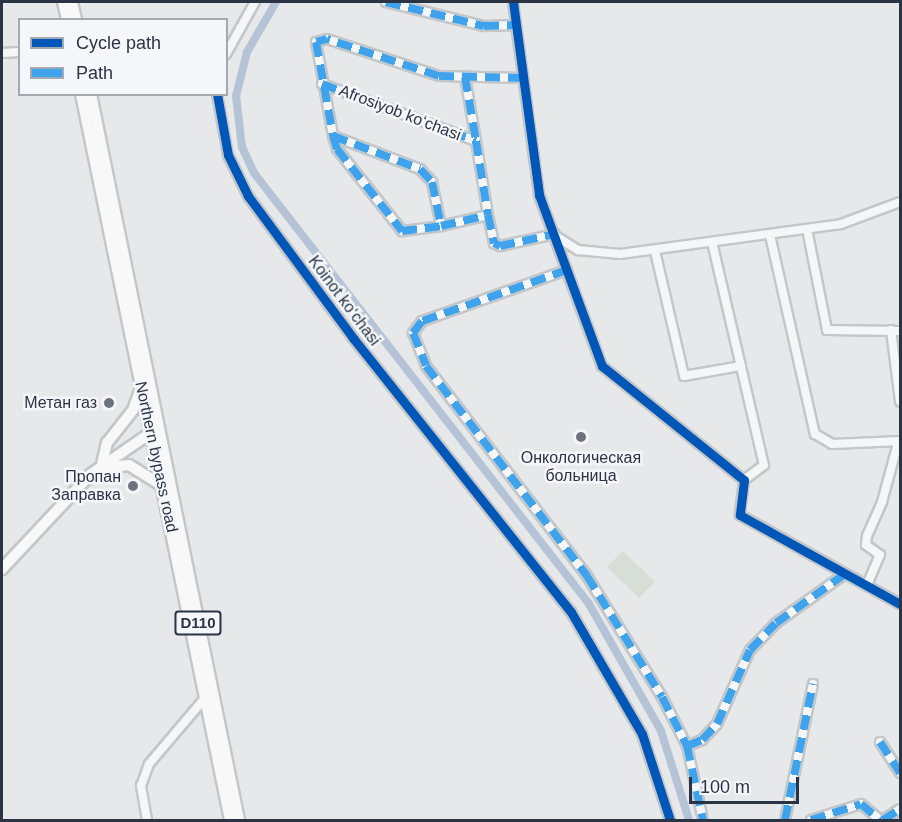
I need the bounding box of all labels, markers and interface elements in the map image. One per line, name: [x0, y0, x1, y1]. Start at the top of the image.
legend: [18, 18, 228, 96]
text: Cycle path: [76, 33, 161, 53]
text: Path: [76, 63, 113, 83]
street label: Afrosiyob koʻchasi: [336, 81, 464, 145]
street label: Koinot koʻchasi: [304, 252, 384, 350]
street label: Northern bypass road: [131, 380, 181, 534]
place label: Метан газ: [24, 393, 97, 413]
marker: Метан газ: [102, 396, 116, 410]
marker: Онкологическая больница: [572, 428, 590, 446]
place label: Онкологическая больница: [521, 448, 641, 486]
place label: Пропан Заправка: [51, 467, 121, 505]
marker: Пропан Заправка: [126, 479, 140, 493]
road number: D110: [174, 611, 222, 635]
scale bar: [692, 765, 802, 803]
text: 100 m: [700, 777, 750, 797]

